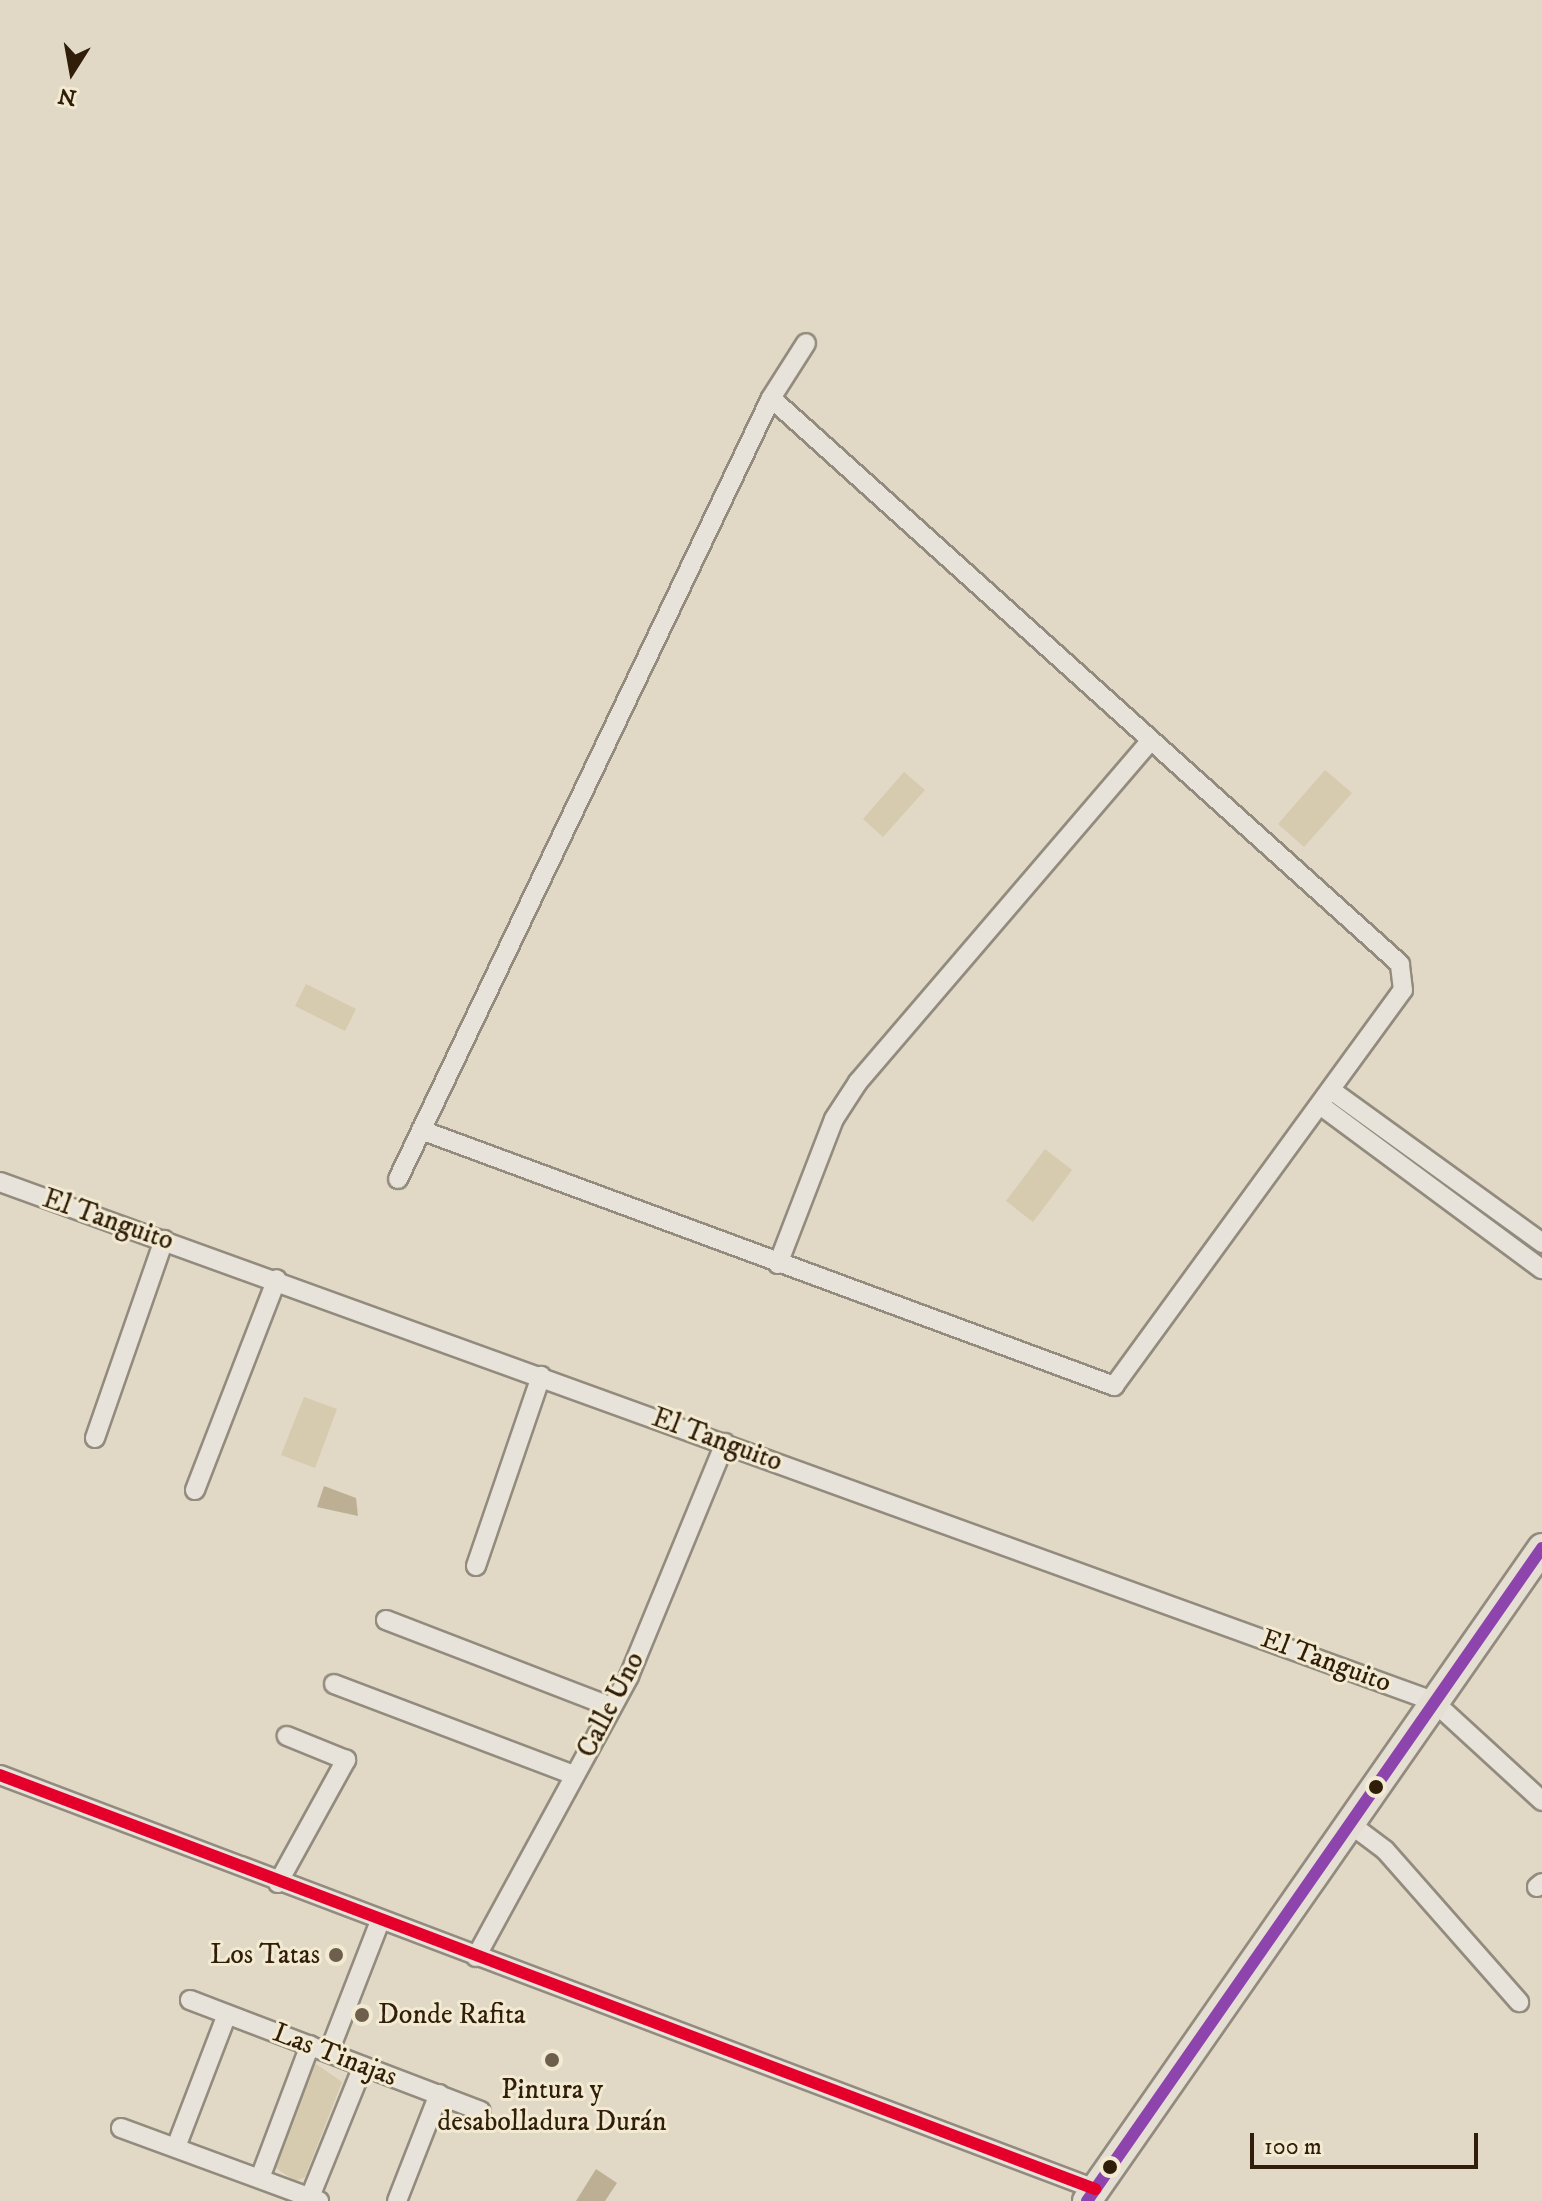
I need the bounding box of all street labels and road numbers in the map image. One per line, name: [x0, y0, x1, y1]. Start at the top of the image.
street label: El Tanguito: [38, 1182, 178, 1258]
street label: El Tanguito: [647, 1401, 787, 1479]
street label: El Tanguito: [1256, 1622, 1396, 1700]
street label: Calle Uno: [570, 1647, 652, 1763]
street label: Las Tinajas: [268, 2016, 402, 2094]

